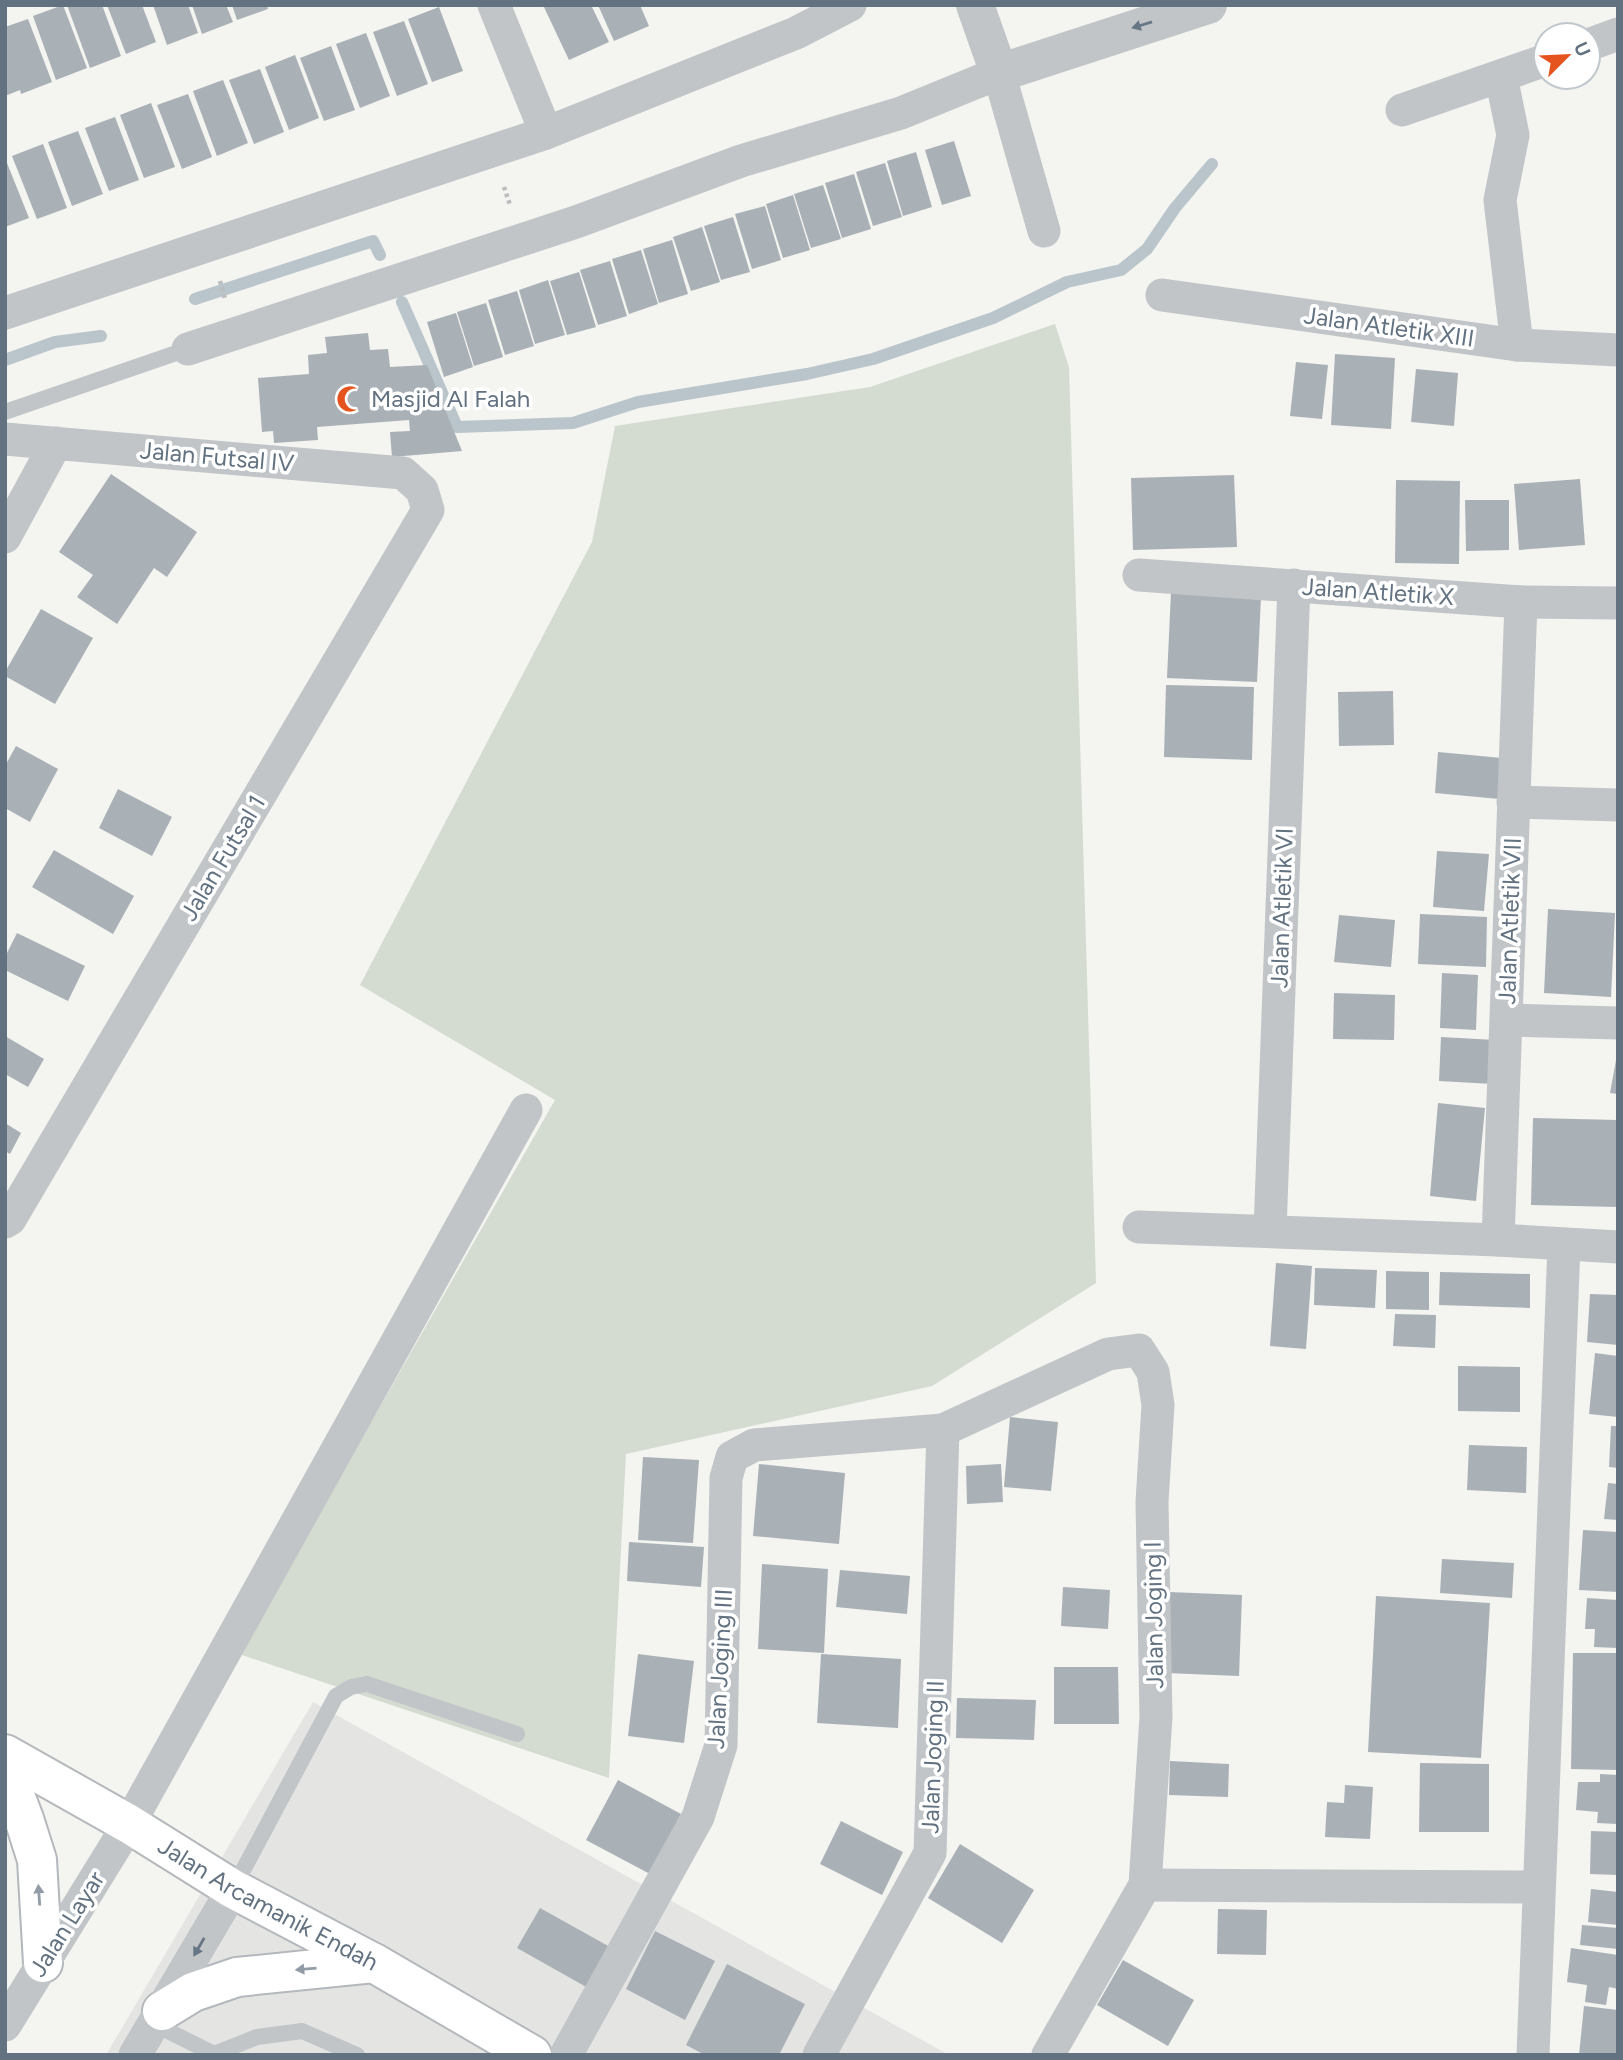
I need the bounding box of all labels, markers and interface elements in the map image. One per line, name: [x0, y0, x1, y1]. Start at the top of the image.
one-way arrow: [1132, 21, 1153, 31]
north arrow: [1532, 21, 1602, 91]
text: U: [1569, 38, 1595, 60]
street label: Jalan Atletik XIII: [1302, 300, 1476, 353]
mosque icon: Masjid Al Falah: [335, 384, 365, 414]
place label: Masjid Al Falah: [371, 384, 530, 413]
street label: Jalan Futsal IV: [139, 435, 296, 478]
street label: Jalan Atletik X: [1301, 572, 1455, 611]
street label: Jalan Futsal 1: [174, 790, 271, 926]
street label: Jalan Atletik VI: [1264, 827, 1299, 989]
street label: Jalan Atletik VII: [1492, 837, 1527, 1005]
street label: Jalan Joging I: [1138, 1541, 1169, 1689]
street label: Jalan Joging III: [701, 1588, 738, 1750]
street label: Jalan Joging II: [915, 1680, 950, 1834]
street label: Jalan Arcamanik Endah: [153, 1831, 383, 1977]
street label: Jalan Layar: [23, 1866, 110, 1982]
one-way arrow: [33, 1883, 44, 1905]
one-way arrow: [193, 1938, 205, 1957]
one-way arrow: [294, 1964, 316, 1975]

